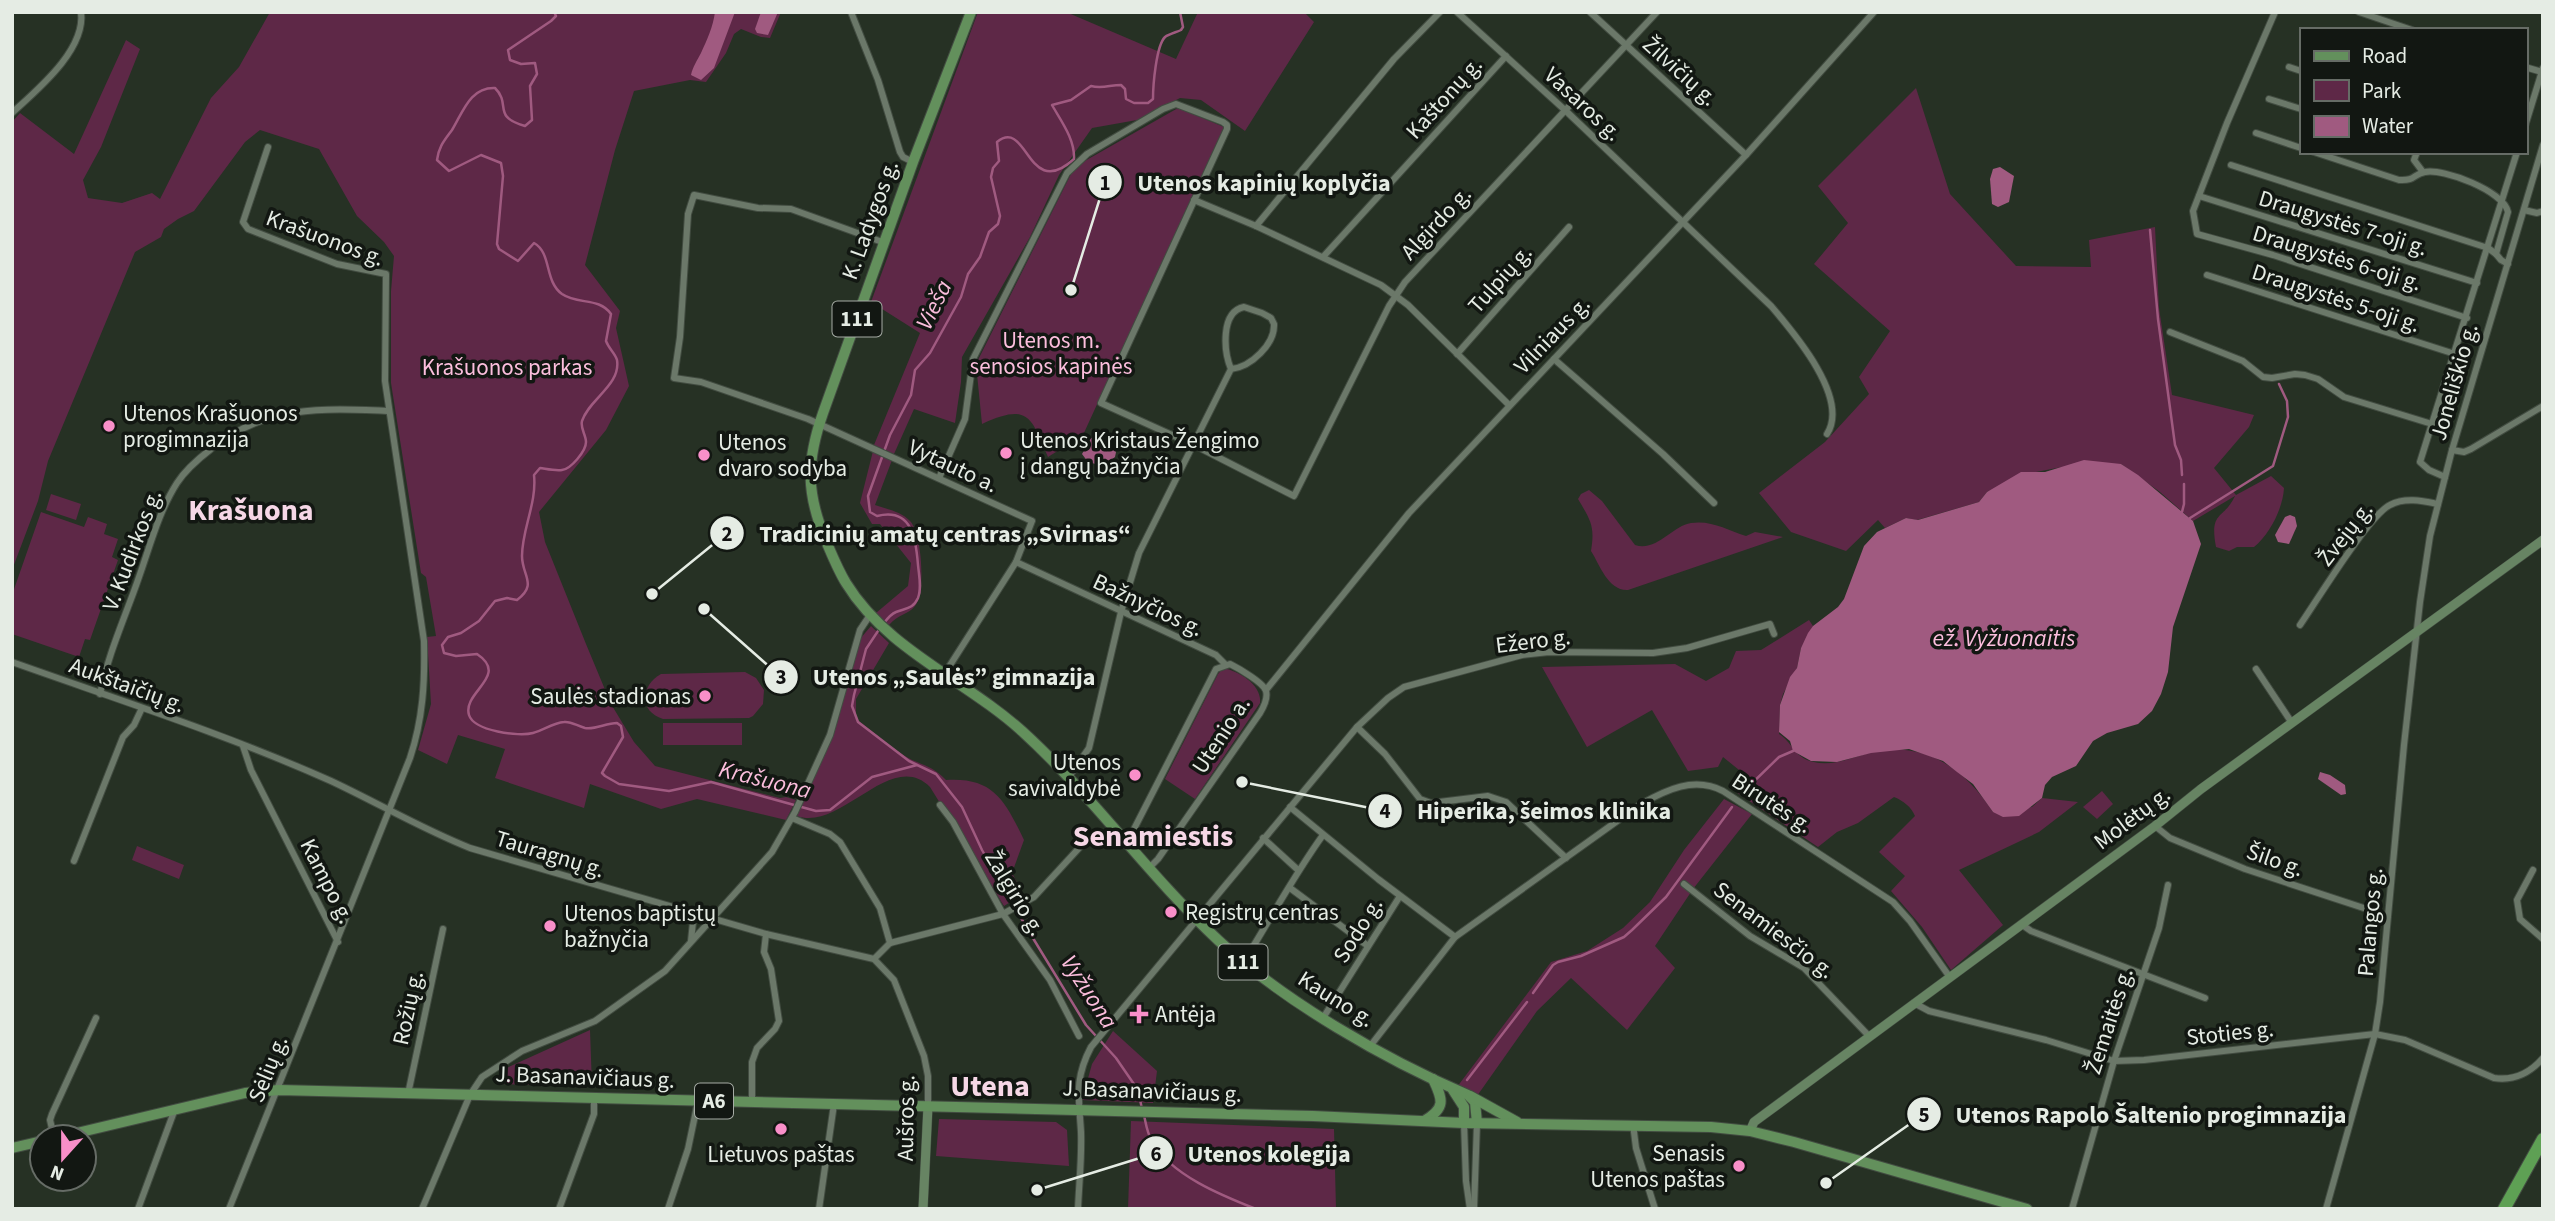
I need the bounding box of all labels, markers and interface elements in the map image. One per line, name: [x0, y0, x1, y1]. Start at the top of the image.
street label: Žilvičių g.: [1635, 28, 1725, 114]
legend: [2300, 28, 2527, 154]
text: Road: [2362, 41, 2407, 71]
street label: Kaštonų g.: [1398, 49, 1490, 147]
street label: Vasaros g.: [1537, 59, 1629, 149]
text: Park: [2362, 76, 2402, 106]
text: Water: [2362, 111, 2414, 141]
street label: K. Ladygos g.: [833, 156, 907, 284]
callout: Utenos kapinių koplyčia: [1088, 160, 1404, 205]
text: Utenos kapinių koplyčia: [1137, 166, 1391, 201]
text: 1: [1099, 168, 1111, 198]
street label: Algirdo g.: [1393, 179, 1479, 267]
street label: Draugystės 7-oji g.: [2255, 182, 2431, 264]
street label: Krašuonos g.: [261, 201, 389, 275]
street label: Draugystės 6-oji g.: [2249, 217, 2425, 299]
street label: Tulpių g.: [1460, 237, 1540, 321]
street label: Draugystės 5-oji g.: [2248, 255, 2424, 341]
water label: Vieša: [907, 274, 961, 336]
street label: Vilniaus g.: [1506, 289, 1598, 381]
road number: 111: [832, 302, 882, 336]
street label: Joneliškio g.: [2422, 320, 2486, 444]
park label: Utenos m. senosios kapinės: [970, 324, 1132, 383]
park label: Krašuonos parkas: [422, 351, 592, 384]
place label: Utenos Krašuonos progimnazija: [123, 397, 298, 456]
marker: Utenos Krašuonos progimnazija: [101, 418, 117, 434]
place label: Utenos Kristaus Žengimo į dangų bažnyčia: [1020, 424, 1259, 483]
place label: Utenos dvaro sodyba: [718, 426, 847, 485]
street label: Vytauto a.: [903, 431, 1003, 501]
marker: Utenos Kristaus Žengimo į dangų bažnyčia: [998, 445, 1014, 461]
marker: Utenos dvaro sodyba: [696, 447, 712, 463]
street label: V. Kudirkos g.: [94, 485, 170, 615]
district label: Krašuona: [188, 489, 314, 532]
street label: Žvejų g.: [2309, 495, 2381, 573]
callout: Tradicinių amatų centras „Svirnas“: [710, 511, 1145, 556]
text: Tradicinių amatų centras „Svirnas“: [759, 517, 1131, 552]
text: 2: [721, 519, 733, 549]
street label: Bažnyčios g.: [1087, 565, 1209, 645]
street label: Ežero g.: [1494, 620, 1572, 662]
water label: ež. Vyžuonaitis: [1933, 621, 2076, 656]
street label: Aukštaičių g.: [65, 649, 189, 721]
callout: Utenos „Saulės” gimnazija: [763, 655, 1109, 700]
text: Utenos „Saulės” gimnazija: [813, 660, 1095, 695]
text: 3: [775, 662, 787, 692]
place label: Saulės stadionas: [530, 680, 691, 713]
marker: Saulės stadionas: [697, 688, 713, 704]
street label: Utenio a.: [1184, 690, 1258, 780]
place label: Utenos savivaldybė: [1008, 746, 1121, 805]
water label: Krašuona: [715, 752, 815, 808]
street label: Birutės g.: [1725, 765, 1819, 841]
marker: Utenos savivaldybė: [1127, 767, 1143, 783]
street label: Molėtų g.: [2087, 778, 2177, 858]
callout: Hiperika, šeimos klinika: [1368, 788, 1685, 833]
text: Hiperika, šeimos klinika: [1417, 794, 1671, 829]
text: 4: [1379, 796, 1391, 826]
district label: Senamiestis: [1073, 815, 1233, 858]
street label: Tauragnų g.: [491, 822, 609, 886]
street label: Kampo g.: [292, 833, 362, 929]
street label: Šilo g.: [2242, 835, 2308, 885]
street label: Žalgirio g.: [976, 844, 1054, 942]
street label: Palangos g.: [2349, 866, 2391, 978]
street label: Senamiesčio g.: [1706, 873, 1842, 987]
street label: Sodo g.: [1325, 891, 1391, 969]
place label: Registrų centras: [1185, 896, 1339, 929]
place label: Utenos baptistų bažnyčia: [564, 897, 716, 956]
marker: Registrų centras: [1163, 904, 1179, 920]
marker: Utenos baptistų bažnyčia: [542, 918, 558, 934]
road number: 111: [1218, 944, 1268, 979]
water label: Vyžuona: [1052, 948, 1126, 1036]
street label: Kauno g.: [1291, 963, 1381, 1035]
street label: Žemaitės g.: [2076, 964, 2142, 1078]
street label: Rožių g.: [384, 968, 432, 1048]
place label: Antėja: [1155, 998, 1216, 1031]
marker: Antėja: [1129, 1004, 1149, 1024]
street label: Stoties g.: [2185, 1012, 2275, 1054]
street label: Sėlių g.: [240, 1031, 296, 1107]
street label: J. Basanavičiaus g.: [495, 1057, 675, 1097]
district label: Utena: [950, 1065, 1030, 1108]
street label: J. Basanavičiaus g.: [1062, 1071, 1242, 1111]
street label: Aušros g.: [889, 1075, 923, 1161]
road number: A6: [695, 1084, 733, 1118]
callout: Utenos Rapolo Šaltenio progimnazija: [1907, 1092, 2361, 1137]
text: Utenos Rapolo Šaltenio progimnazija: [1956, 1098, 2347, 1133]
text: 5: [1918, 1100, 1930, 1130]
marker: Lietuvos paštas: [773, 1121, 789, 1137]
north arrow: [28, 1123, 98, 1193]
callout: Utenos kolegija: [1138, 1131, 1365, 1176]
text: Utenos kolegija: [1187, 1137, 1351, 1172]
place label: Senasis Utenos paštas: [1590, 1137, 1725, 1196]
place label: Lietuvos paštas: [707, 1138, 855, 1171]
text: 6: [1150, 1139, 1162, 1169]
text: N: [47, 1158, 68, 1187]
marker: Senasis Utenos paštas: [1731, 1158, 1747, 1174]

